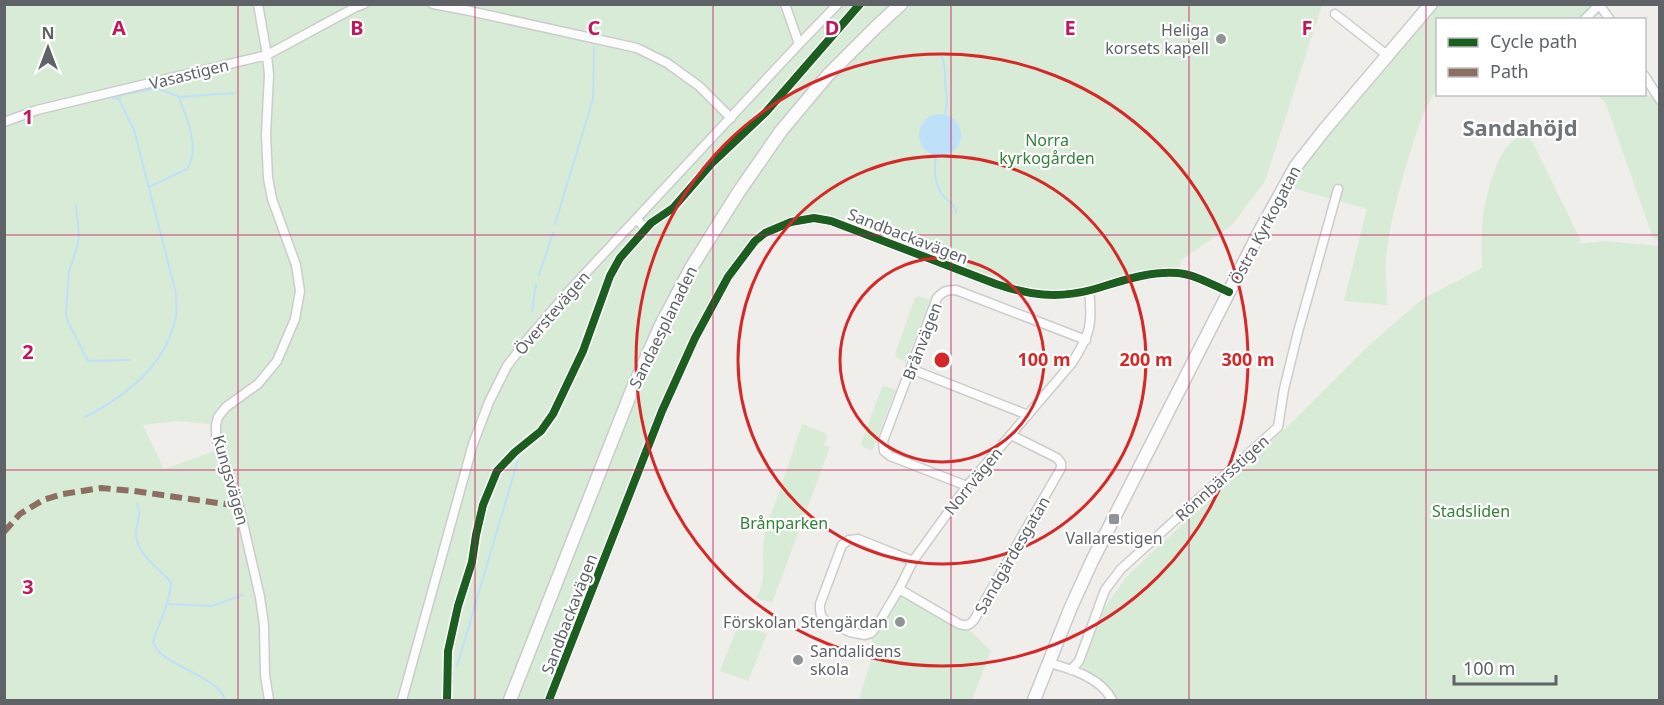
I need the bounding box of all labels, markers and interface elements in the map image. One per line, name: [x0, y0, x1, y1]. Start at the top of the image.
text: A: [112, 14, 126, 41]
text: B: [350, 14, 364, 41]
text: C: [588, 14, 601, 41]
text: D: [825, 14, 839, 41]
text: E: [1064, 14, 1076, 41]
text: F: [1302, 14, 1312, 41]
north arrow: [18, 18, 78, 78]
legend: [1436, 18, 1646, 96]
place label: Heliga korsets kapell: [1105, 19, 1209, 59]
text: N: [41, 22, 55, 44]
text: Cycle path: [1490, 29, 1577, 53]
marker: Heliga korsets kapell: [1214, 32, 1228, 46]
street label: Vasastigen: [147, 54, 231, 94]
text: Path: [1490, 59, 1529, 83]
text: 1: [22, 103, 34, 130]
district label: Sandahöjd: [1462, 112, 1578, 142]
park label: Norra kyrkogården: [999, 129, 1095, 169]
street label: Östra Kyrkogatan: [1224, 162, 1306, 288]
street label: Sandbackavägen: [845, 203, 971, 269]
street label: Sandaesplanaden: [624, 262, 702, 392]
street label: Överstevägen: [509, 266, 595, 360]
street label: Brånvägen: [897, 299, 947, 383]
text: 2: [22, 338, 34, 365]
text: 100 m: [1017, 347, 1071, 371]
text: 200 m: [1119, 347, 1173, 371]
text: 300 m: [1221, 347, 1275, 371]
centre of rings: [932, 350, 952, 370]
street label: Rönnbärsstigen: [1170, 430, 1274, 526]
street label: Kungsvägen: [208, 432, 254, 528]
street label: Norrvägen: [939, 443, 1007, 519]
street label: Sandgärdesgatan: [969, 492, 1055, 618]
park label: Stadsliden: [1432, 500, 1510, 522]
park label: Brånparken: [740, 512, 828, 534]
marker: Vallarestigen: [1107, 512, 1121, 526]
place label: Vallarestigen: [1065, 527, 1163, 549]
street label: Sandbackavägen: [536, 551, 602, 677]
text: 3: [22, 573, 34, 600]
place label: Förskolan Stengärdan: [723, 611, 888, 633]
marker: Förskolan Stengärdan: [893, 615, 907, 629]
place label: Sandalidens skola: [810, 640, 901, 680]
scale bar: [1454, 648, 1556, 686]
marker: Sandalidens skola: [791, 653, 805, 667]
text: 100 m: [1463, 656, 1515, 680]

